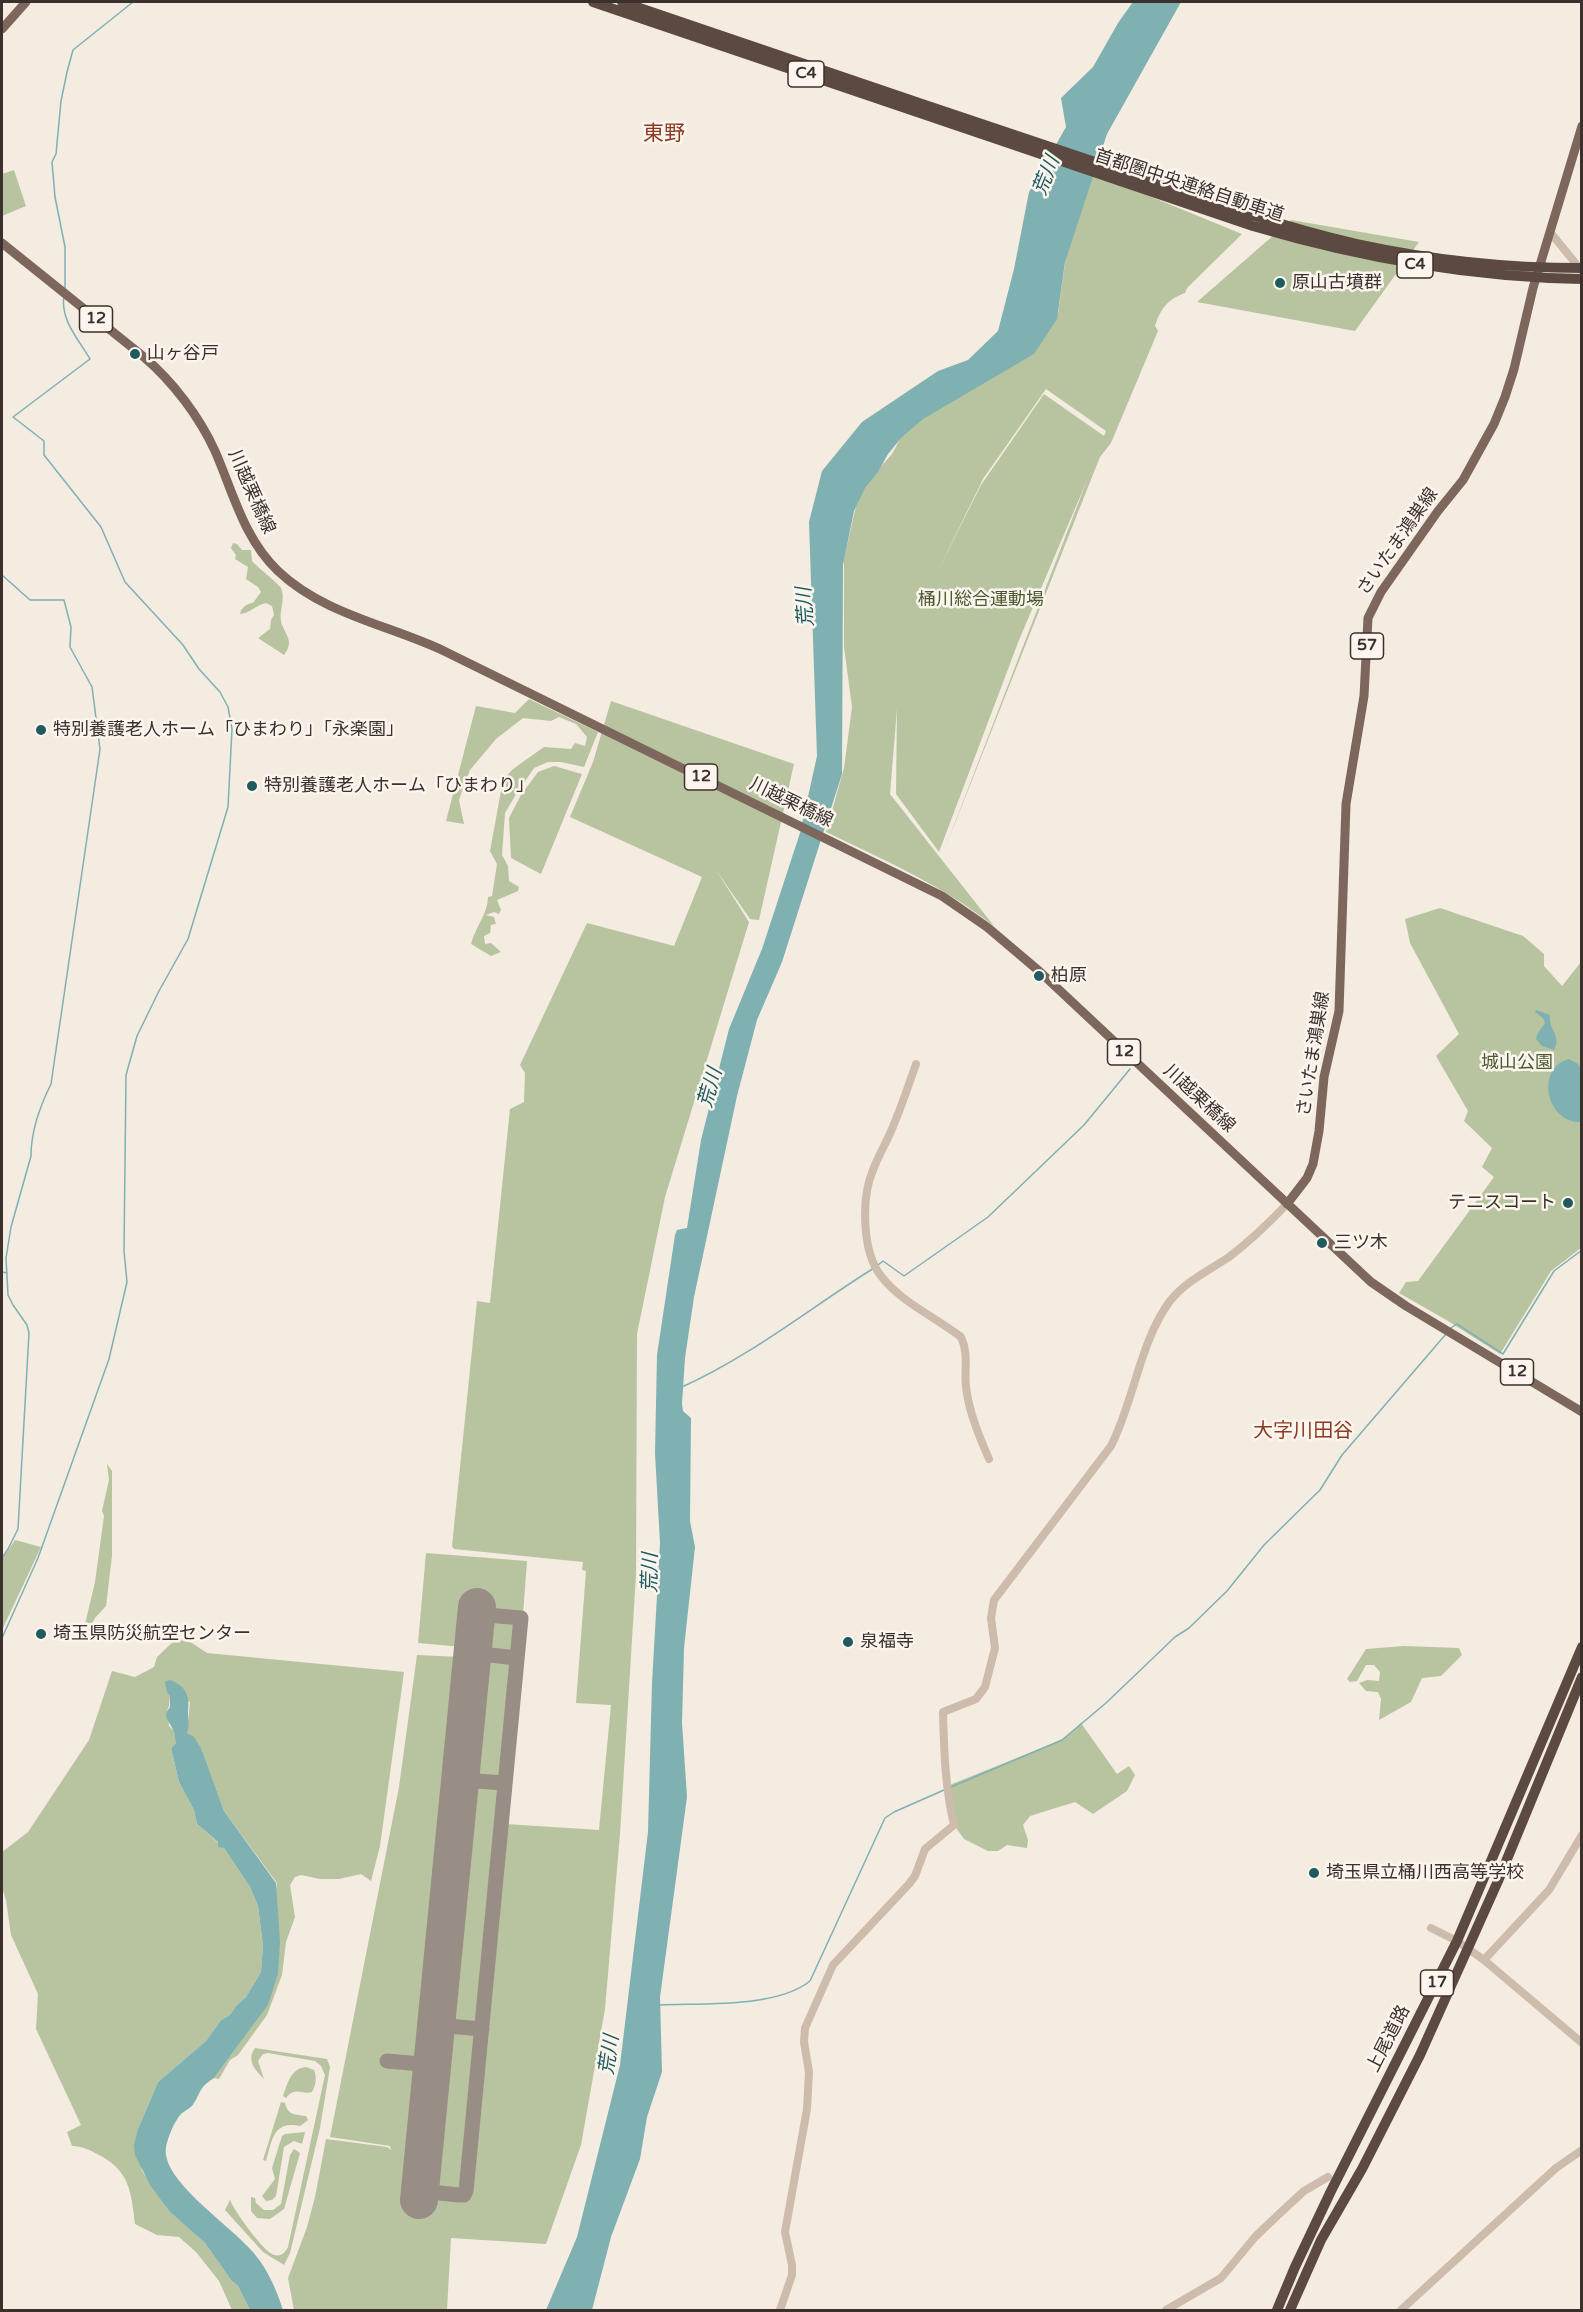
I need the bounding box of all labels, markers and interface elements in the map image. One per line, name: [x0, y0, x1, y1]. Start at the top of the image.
road number: C4: [788, 61, 824, 87]
district label: 東野: [643, 121, 685, 147]
street label: 首都圏中央連絡自動車道: [1092, 145, 1286, 227]
water label: 荒川: [1028, 153, 1066, 199]
road number: C4: [1397, 252, 1433, 278]
place label: 原山古墳群: [1292, 272, 1382, 294]
marker: 原山古墳群: [1273, 276, 1287, 290]
road number: 12: [80, 306, 112, 332]
place label: 山ヶ谷戸: [147, 343, 219, 365]
marker: 山ヶ谷戸: [128, 347, 142, 361]
street label: 川越栗橋線: [223, 446, 279, 538]
street label: さいたま鴻巣線: [1353, 484, 1443, 600]
water label: 荒川: [793, 586, 819, 628]
park label: 桶川総合運動場: [918, 589, 1044, 611]
road number: 57: [1350, 633, 1384, 659]
place label: 特別養護老人ホーム「ひまわり」「永楽園」: [53, 719, 404, 741]
marker: 特別養護老人ホーム「ひまわり」「永楽園」: [34, 723, 48, 737]
road number: 12: [684, 764, 718, 790]
street label: 川越栗橋線: [746, 774, 836, 832]
place label: 特別養護老人ホーム「ひまわり」: [264, 775, 534, 797]
marker: 特別養護老人ホーム「ひまわり」: [245, 779, 259, 793]
place label: 柏原: [1051, 965, 1087, 987]
marker: 柏原: [1032, 969, 1046, 983]
street label: さいたま鴻巣線: [1293, 990, 1335, 1118]
road number: 12: [1108, 1039, 1140, 1065]
park label: 城山公園: [1481, 1052, 1553, 1074]
street label: 川越栗橋線: [1159, 1060, 1239, 1138]
water label: 荒川: [694, 1065, 728, 1111]
place label: テニスコート: [1448, 1192, 1556, 1214]
marker: テニスコート: [1561, 1196, 1575, 1210]
place label: 三ツ木: [1334, 1232, 1388, 1254]
marker: 三ツ木: [1315, 1236, 1329, 1250]
road number: 12: [1500, 1359, 1534, 1385]
district label: 大字川田谷: [1253, 1420, 1353, 1444]
water label: 荒川: [639, 1553, 663, 1593]
place label: 埼玉県防災航空センター: [53, 1623, 251, 1645]
marker: 埼玉県防災航空センター: [34, 1627, 48, 1641]
place label: 泉福寺: [860, 1631, 914, 1653]
marker: 泉福寺: [841, 1635, 855, 1649]
place label: 埼玉県立桶川西高等学校: [1326, 1862, 1524, 1884]
marker: 埼玉県立桶川西高等学校: [1307, 1866, 1321, 1880]
road number: 17: [1420, 1970, 1454, 1996]
street label: 上尾道路: [1363, 2002, 1415, 2076]
water label: 荒川: [595, 2034, 625, 2076]

